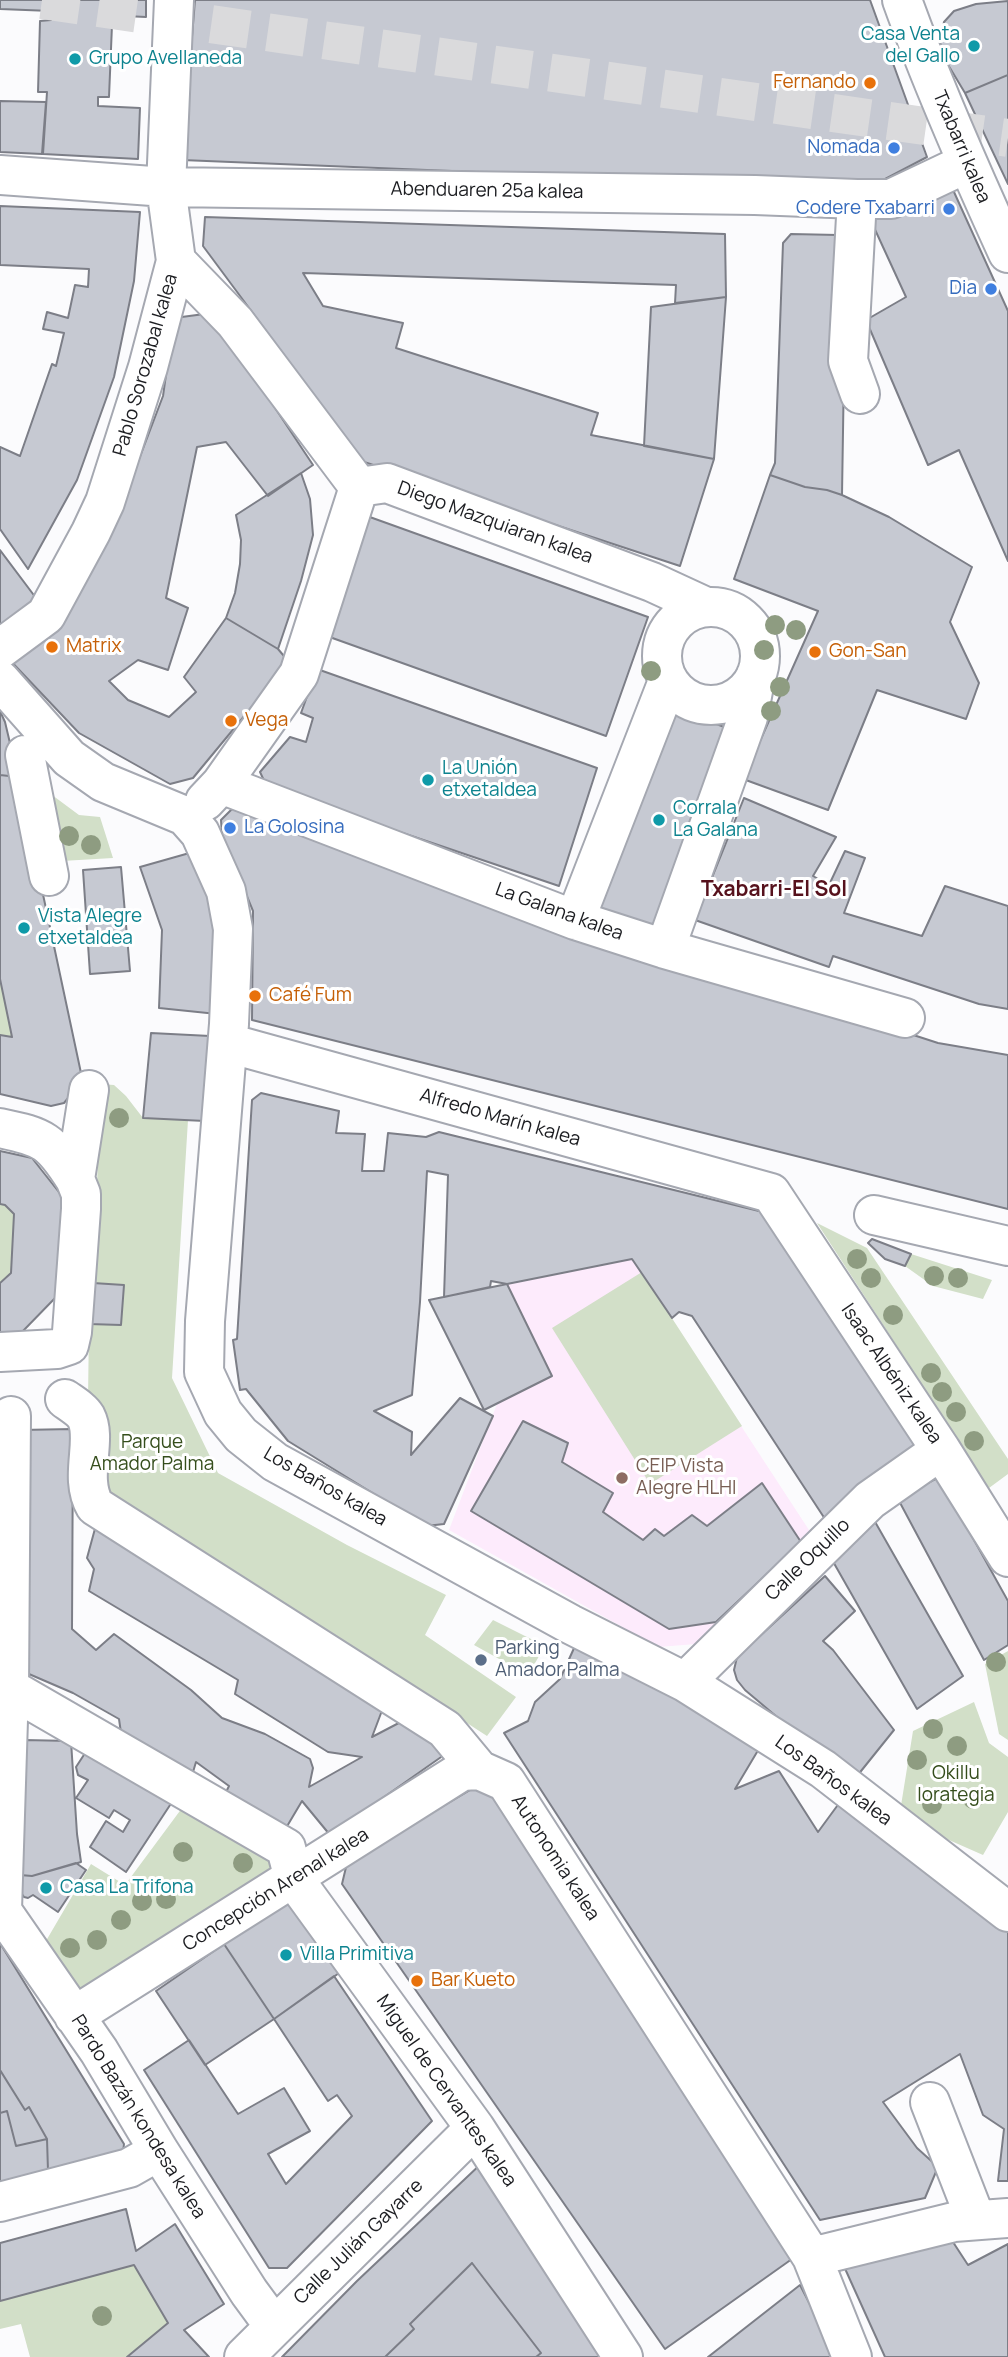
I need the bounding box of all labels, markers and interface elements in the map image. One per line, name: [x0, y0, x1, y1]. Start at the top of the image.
place label: Casa Venta del Gallo: [861, 24, 960, 68]
marker: Casa Venta del Gallo: [966, 38, 982, 54]
place label: Grupo Avellaneda: [89, 48, 242, 70]
marker: Grupo Avellaneda: [67, 51, 83, 67]
place label: Fernando: [773, 72, 856, 94]
marker: Fernando: [862, 75, 878, 91]
street label: Txabarri kalea: [927, 87, 995, 207]
place label: Nomada: [807, 137, 880, 159]
marker: Nomada: [886, 140, 902, 156]
street label: Abenduaren 25a kalea: [390, 178, 584, 204]
place label: Codere Txabarri: [796, 198, 935, 220]
marker: Codere Txabarri: [941, 201, 957, 217]
street label: Pablo Sorozabal kalea: [109, 271, 183, 459]
place label: Dia: [949, 278, 977, 300]
marker: Dia: [983, 281, 999, 297]
street label: Diego Mazquiaran kalea: [394, 477, 596, 569]
place label: Matrix: [66, 636, 121, 658]
marker: Matrix: [44, 639, 60, 655]
place label: Gon-San: [829, 641, 906, 663]
marker: Gon-San: [807, 644, 823, 660]
place label: Vega: [245, 710, 288, 732]
marker: Vega: [223, 713, 239, 729]
place label: La Unión etxetaldea: [442, 758, 537, 802]
marker: La Unión etxetaldea: [420, 772, 436, 788]
place label: Corrala La Galana: [673, 798, 758, 842]
marker: Corrala La Galana: [651, 812, 667, 828]
place label: La Golosina: [244, 817, 345, 839]
marker: La Golosina: [222, 820, 238, 836]
district label: Txabarri-El Sol: [701, 877, 847, 903]
street label: La Galana kalea: [492, 878, 626, 946]
place label: Vista Alegre etxetaldea: [38, 906, 142, 950]
marker: Vista Alegre etxetaldea: [16, 920, 32, 936]
place label: Café Fum: [269, 985, 352, 1007]
marker: Café Fum: [247, 988, 263, 1004]
street label: Alfredo Marín kalea: [417, 1084, 583, 1152]
street label: Isaac Albéniz kalea: [836, 1300, 946, 1448]
park label: Parque Amador Palma: [90, 1432, 214, 1476]
street label: Los Baños kalea: [259, 1442, 391, 1532]
place label: CEIP Vista Alegre HLHI: [636, 1456, 737, 1500]
marker: CEIP Vista Alegre HLHI: [614, 1470, 630, 1486]
street label: Calle Oquillo: [761, 1514, 855, 1606]
place label: Parking Amador Palma: [495, 1638, 620, 1682]
marker: Parking Amador Palma: [473, 1652, 489, 1668]
street label: Los Baños kalea: [770, 1731, 896, 1831]
park label: Okillu lorategia: [917, 1763, 995, 1807]
street label: Autonomia kalea: [506, 1791, 604, 1925]
street label: Concepción Arenal kalea: [179, 1823, 373, 1957]
place label: Casa La Trifona: [60, 1877, 194, 1899]
marker: Casa La Trifona: [38, 1880, 54, 1896]
place label: Villa Primitiva: [300, 1944, 414, 1966]
marker: Villa Primitiva: [278, 1947, 294, 1963]
place label: Bar Kueto: [431, 1970, 515, 1992]
marker: Bar Kueto: [409, 1973, 425, 1989]
street label: Miguel de Cervantes kalea: [371, 1991, 521, 2191]
street label: Pardo Bazán kondesa kalea: [66, 2011, 210, 2223]
street label: Calle Julián Gayarre: [290, 2175, 428, 2309]

